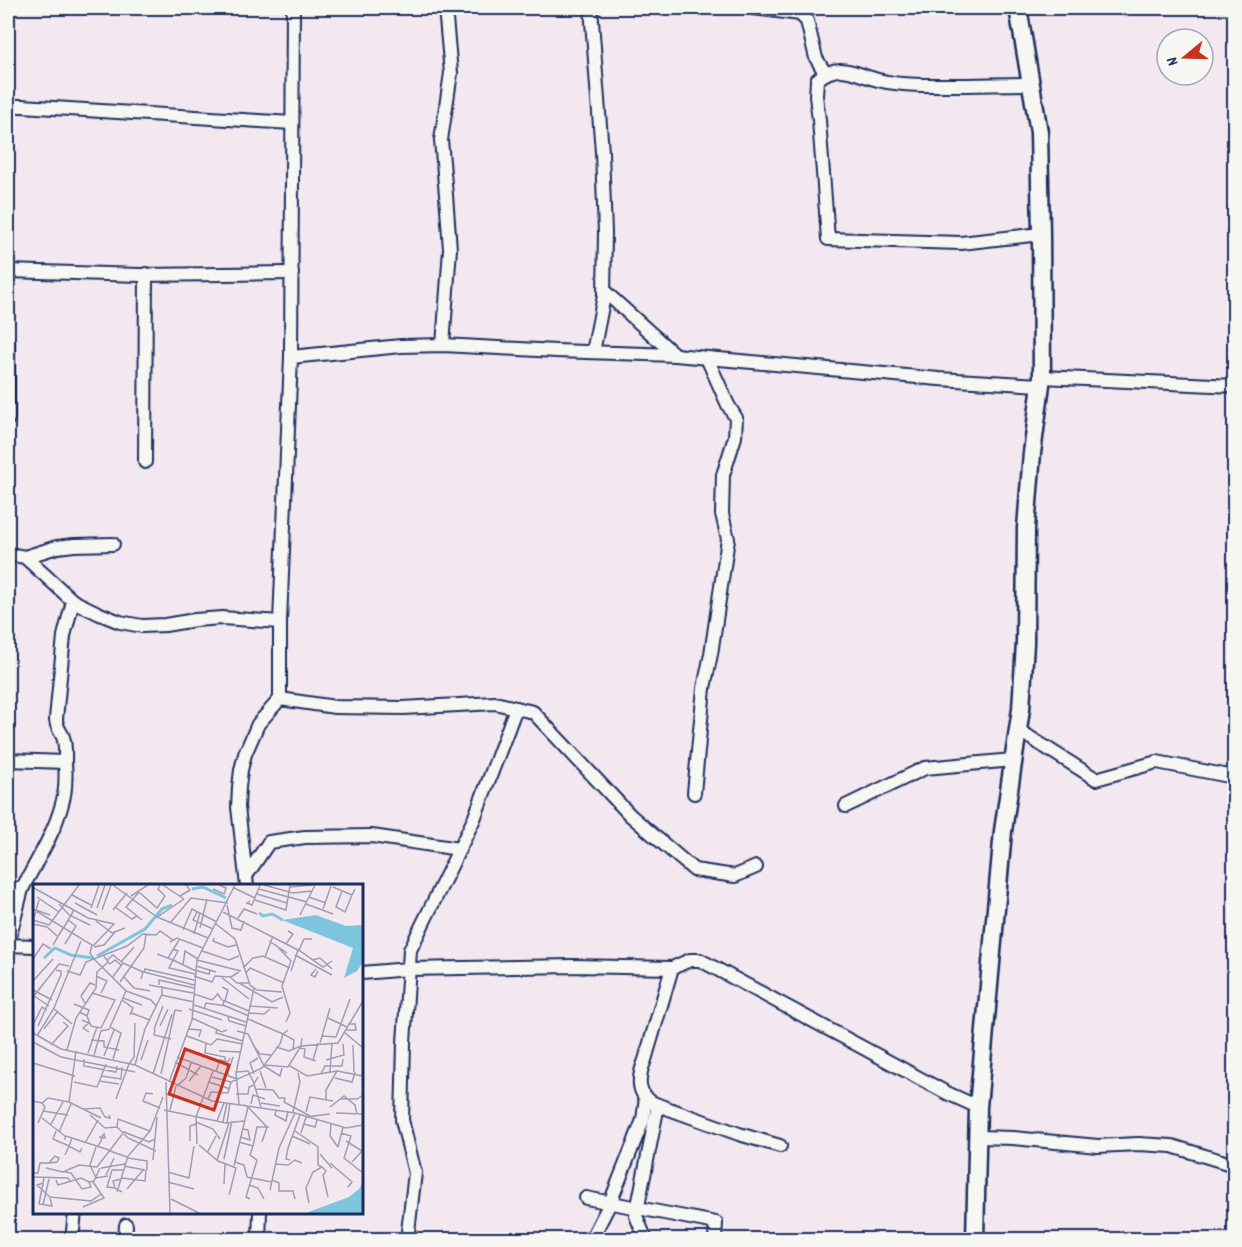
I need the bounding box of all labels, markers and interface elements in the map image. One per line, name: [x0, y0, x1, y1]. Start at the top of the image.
north arrow: [1155, 27, 1215, 87]
text: N: [1161, 53, 1185, 69]
inset map: [33, 884, 363, 1214]

